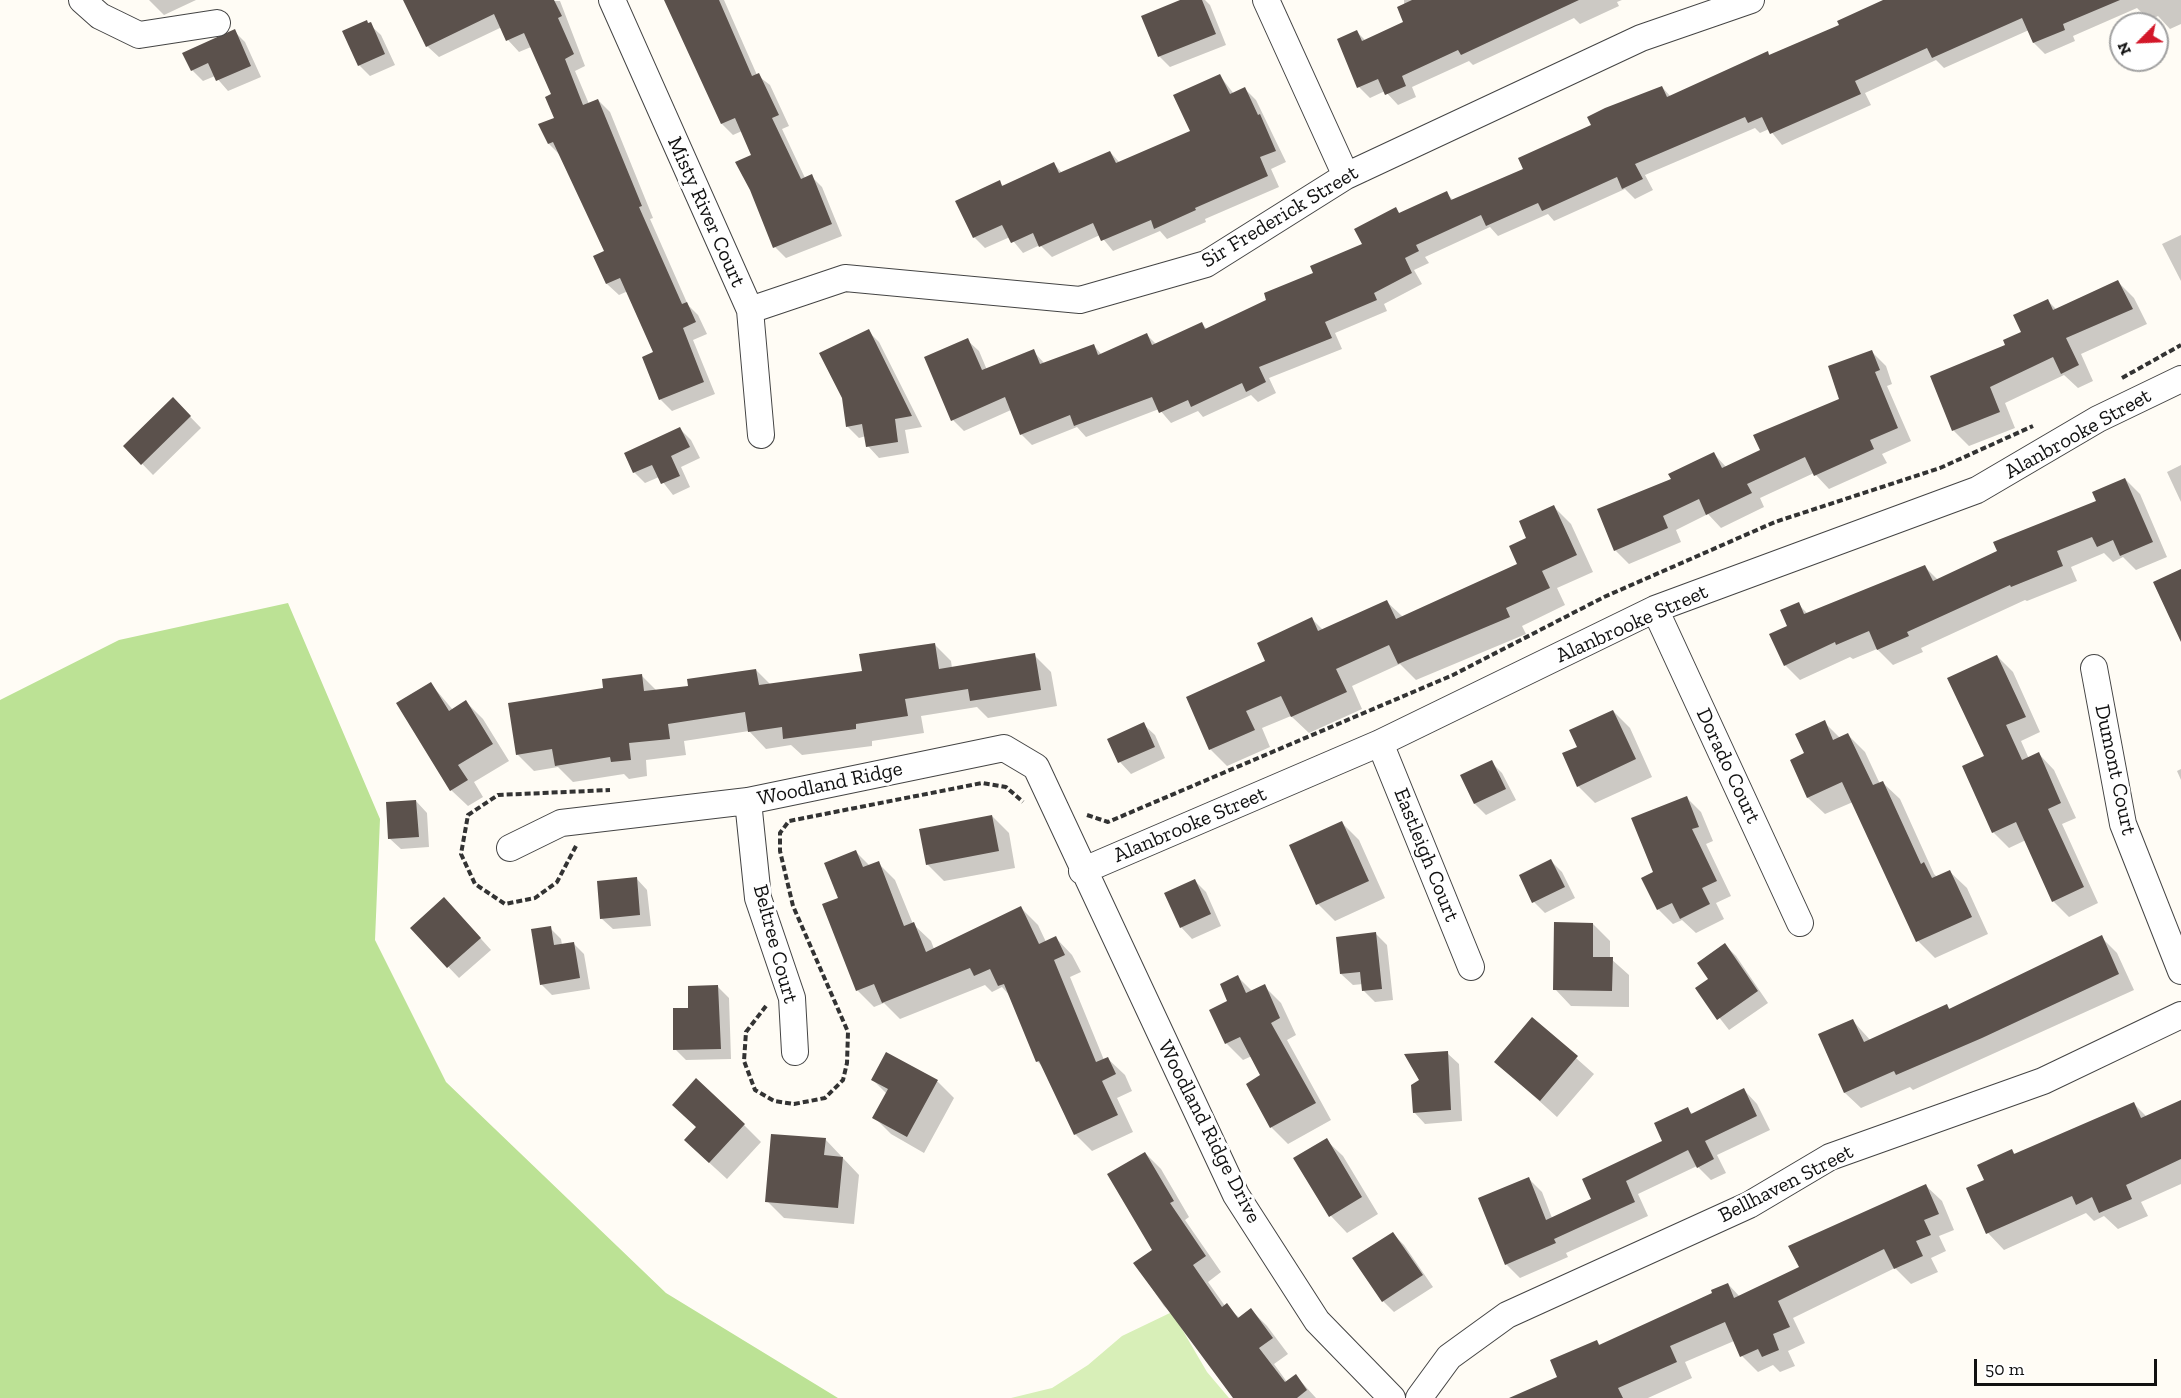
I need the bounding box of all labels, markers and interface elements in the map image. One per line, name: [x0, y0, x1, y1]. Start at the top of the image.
north arrow: [2109, 12, 2169, 72]
text: N: [2113, 39, 2135, 58]
street label: Misty River Court: [662, 133, 750, 291]
street label: Sir Frederick Street: [1197, 160, 1363, 274]
street label: Alanbrooke Street: [2000, 383, 2156, 485]
street label: Alanbrooke Street: [1552, 579, 1712, 669]
street label: Dumont Court: [2089, 702, 2141, 838]
street label: Dorado Court: [1690, 704, 1766, 828]
street label: Woodland Ridge: [755, 756, 905, 812]
street label: Alanbrooke Street: [1110, 781, 1270, 869]
street label: Eastleigh Court: [1388, 785, 1464, 925]
street label: Beltree Court: [747, 882, 803, 1006]
street label: Woodland Ridge Drive: [1152, 1036, 1266, 1228]
street label: Bellhaven Street: [1715, 1139, 1857, 1229]
scale bar: [1977, 1347, 2160, 1385]
text: 50 m: [1985, 1358, 2024, 1380]

